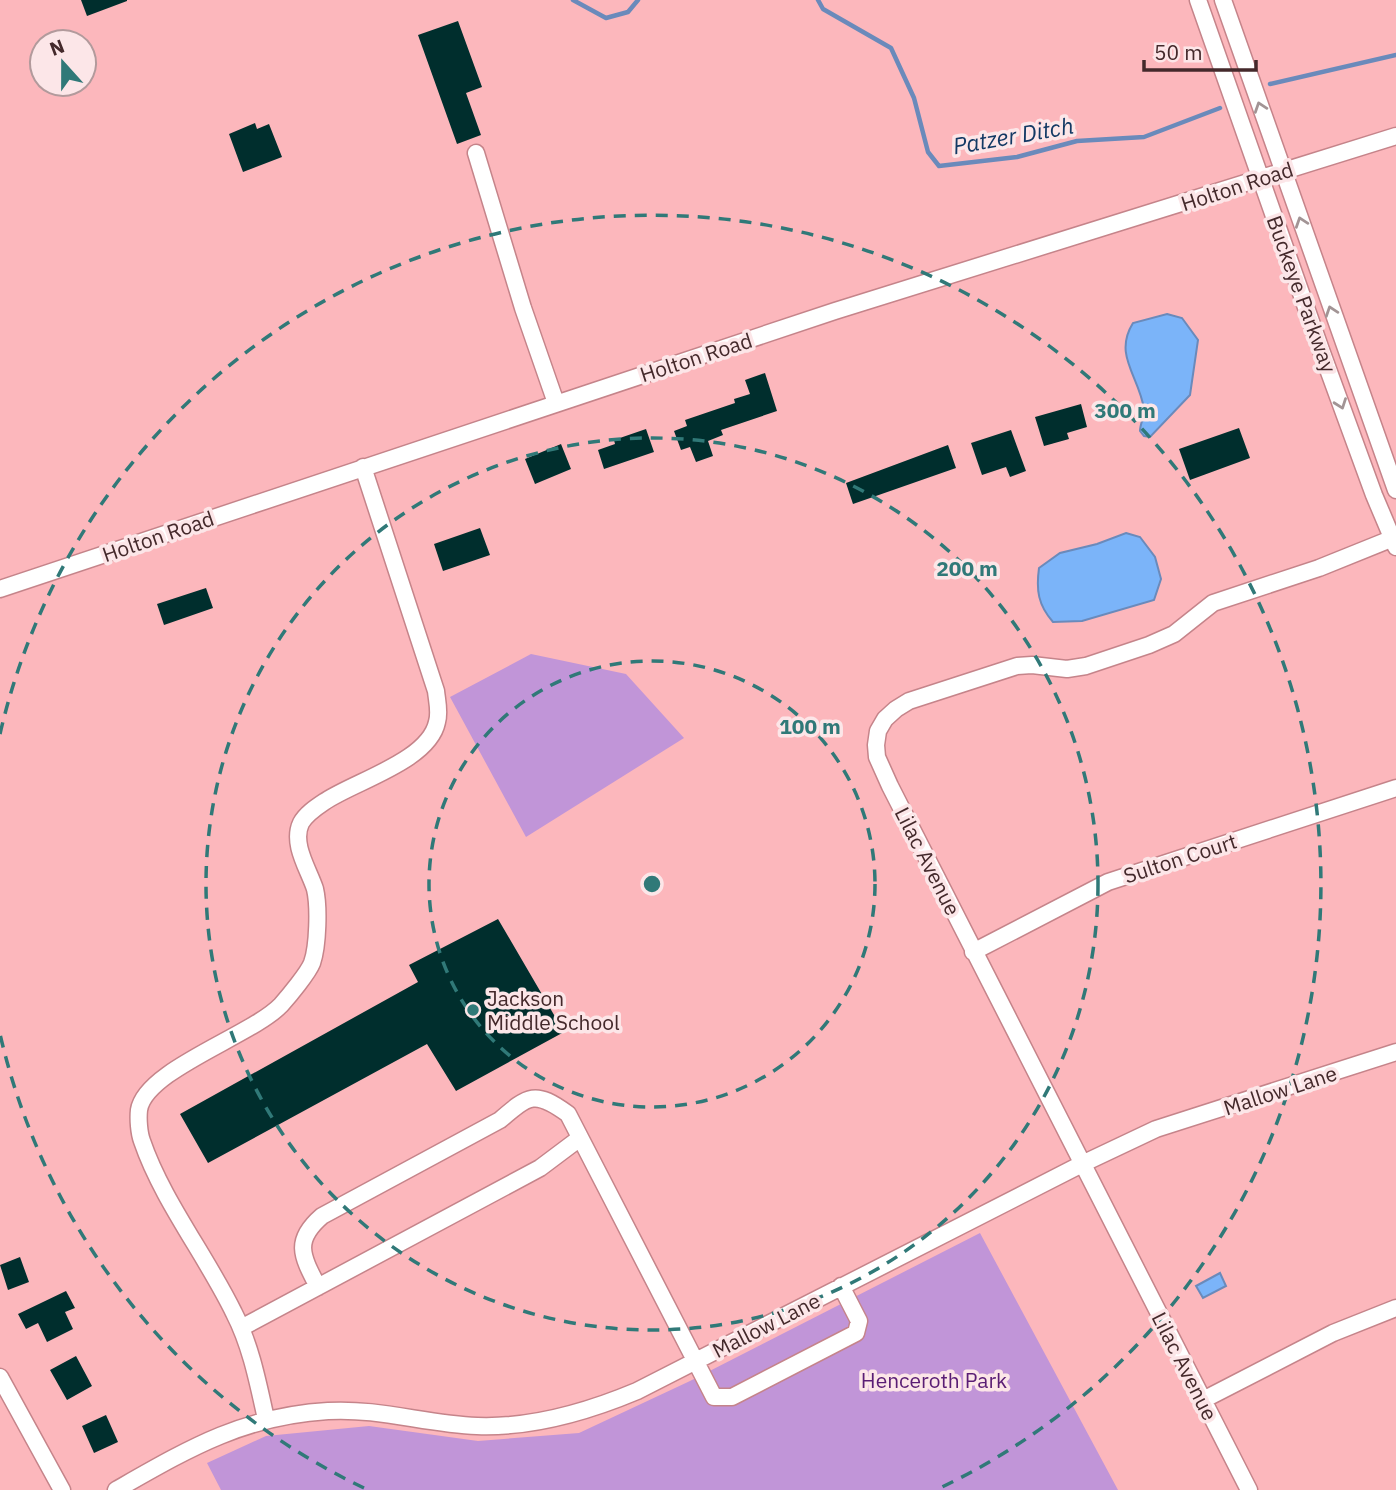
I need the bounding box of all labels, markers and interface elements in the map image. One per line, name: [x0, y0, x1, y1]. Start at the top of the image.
north arrow: [28, 28, 98, 98]
scale bar: [1144, 28, 1256, 72]
text: N: [46, 33, 68, 61]
text: 50 m: [1154, 38, 1203, 66]
one-way arrow: [1254, 101, 1268, 113]
water label: Patzer Ditch: [950, 110, 1076, 160]
street label: Holton Road: [1177, 155, 1297, 217]
street label: Buckeye Parkway: [1261, 212, 1344, 377]
one-way arrow: [1295, 217, 1309, 229]
one-way arrow: [1325, 305, 1339, 318]
street label: Holton Road: [636, 326, 756, 388]
text: 300 m: [1094, 396, 1156, 424]
one-way arrow: [1333, 398, 1347, 410]
street label: Holton Road: [98, 504, 218, 568]
text: 200 m: [936, 554, 998, 582]
text: 100 m: [779, 712, 841, 740]
street label: Lilac Avenue: [889, 802, 967, 920]
street label: Sulton Court: [1120, 827, 1240, 889]
centre of rings: [640, 872, 664, 896]
place label: Jackson Middle School: [487, 984, 620, 1036]
marker: Jackson Middle School: [465, 1002, 481, 1018]
street label: Mallow Lane: [1220, 1059, 1340, 1121]
street label: Mallow Lane: [707, 1286, 825, 1364]
street label: Lilac Avenue: [1146, 1307, 1224, 1425]
park label: Henceroth Park: [861, 1366, 1007, 1394]

